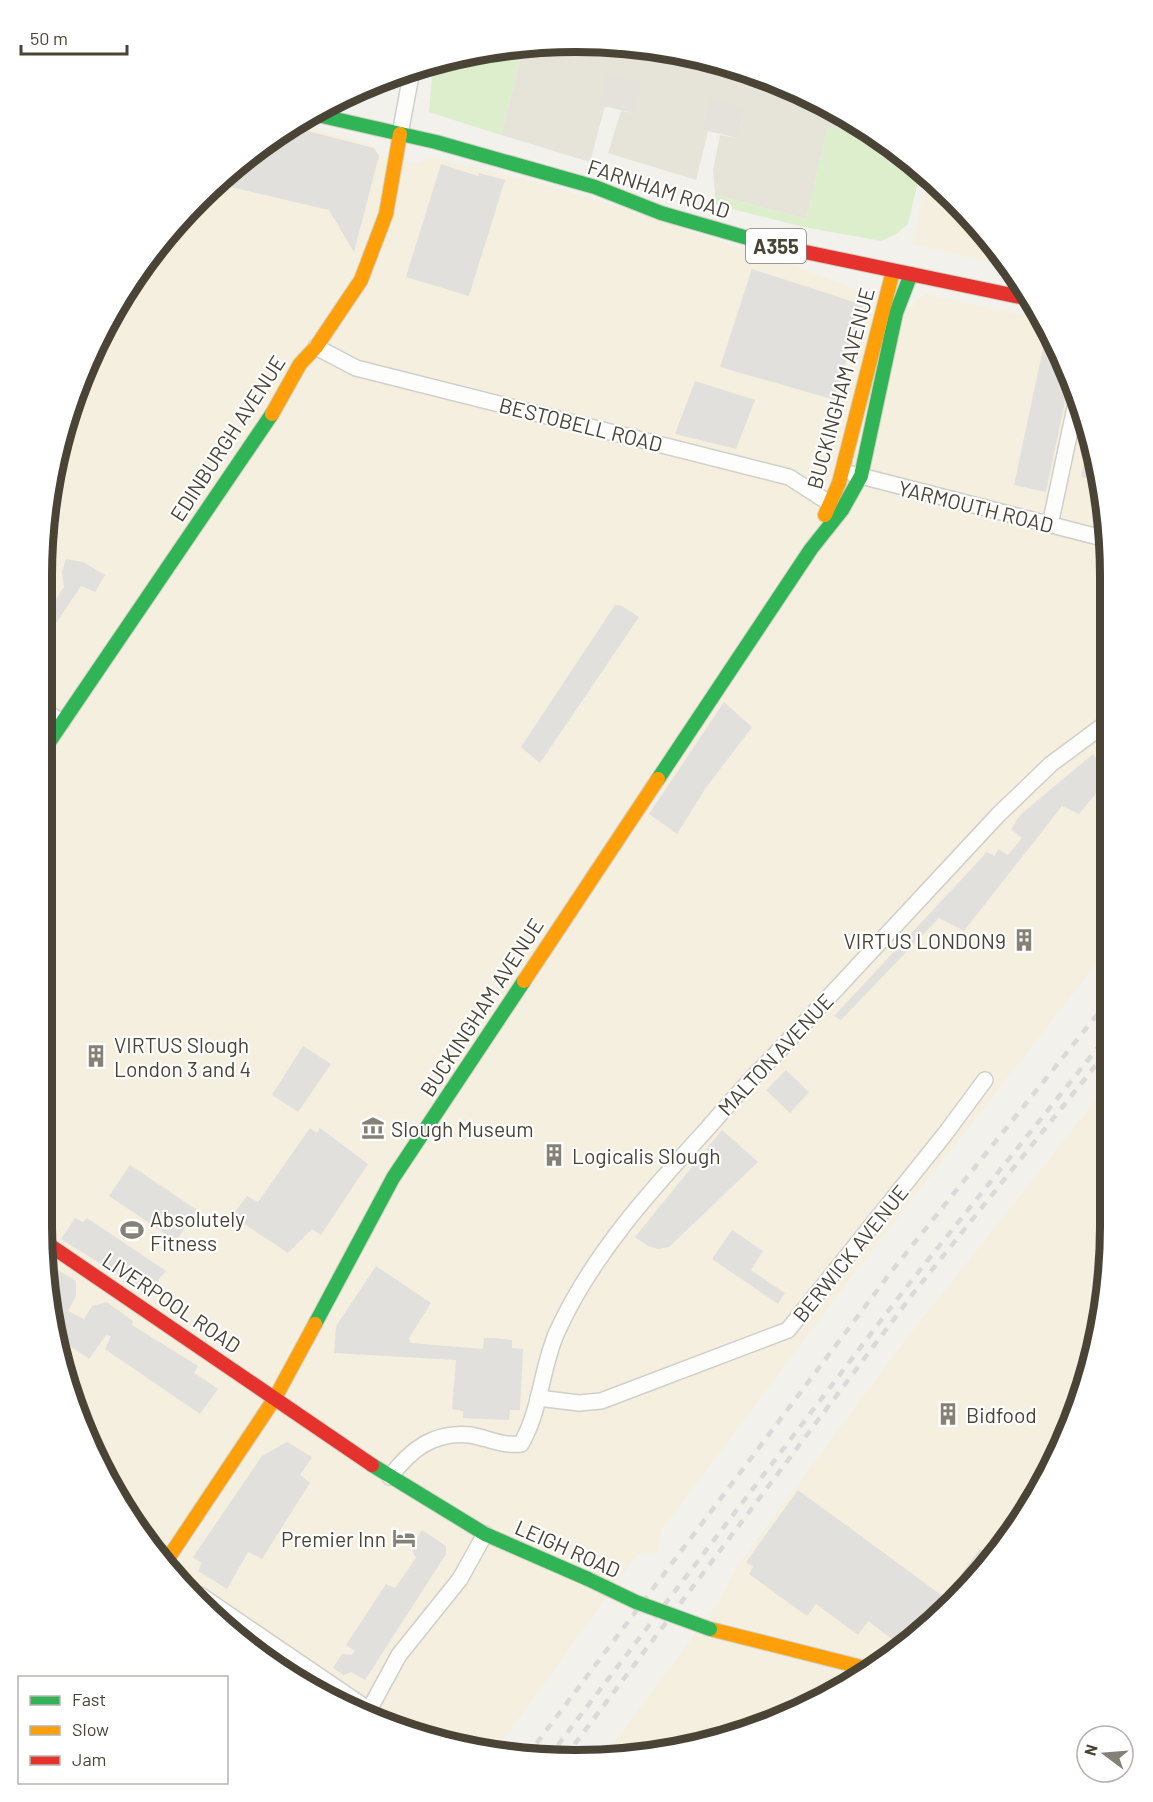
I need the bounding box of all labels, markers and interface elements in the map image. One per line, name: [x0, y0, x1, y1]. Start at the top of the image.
scale bar: [21, 18, 128, 56]
text: 50 m: [30, 27, 68, 49]
street label: FARNHAM ROAD: [585, 153, 733, 223]
road number: A355: [746, 229, 806, 263]
street label: BUCKINGHAM AVENUE: [801, 285, 879, 491]
street label: EDINBURGH AVENUE: [164, 350, 290, 526]
street label: BESTOBELL ROAD: [497, 392, 665, 456]
street label: YARMOUTH ROAD: [896, 475, 1056, 537]
street label: BUCKINGHAM AVENUE: [414, 913, 548, 1101]
building icon: VIRTUS LONDON9: [1011, 927, 1037, 953]
place label: VIRTUS LONDON9: [843, 928, 1006, 953]
street label: MALTON AVENUE: [712, 988, 838, 1120]
place label: VIRTUS Slough London 3 and 4: [114, 1032, 251, 1081]
building icon: VIRTUS Slough London 3 and 4: [83, 1043, 109, 1069]
museum icon: Slough Museum: [360, 1115, 386, 1141]
place label: Slough Museum: [391, 1116, 534, 1141]
building icon: Logicalis Slough: [541, 1142, 567, 1168]
place label: Logicalis Slough: [572, 1143, 720, 1168]
street label: BERWICK AVENUE: [787, 1179, 913, 1327]
place label: Absolutely Fitness: [150, 1206, 245, 1255]
sports icon: Absolutely Fitness: [119, 1217, 145, 1243]
street label: LIVERPOOL ROAD: [98, 1247, 246, 1357]
building icon: Bidfood: [935, 1401, 961, 1427]
place label: Bidfood: [966, 1402, 1037, 1427]
street label: LEIGH ROAD: [512, 1514, 624, 1582]
hotel icon: Premier Inn: [391, 1525, 417, 1551]
place label: Premier Inn: [281, 1526, 386, 1551]
legend: [18, 1676, 228, 1784]
text: Fast: [72, 1688, 106, 1710]
text: Slow: [72, 1718, 109, 1740]
north arrow: [1075, 1724, 1135, 1784]
text: N: [1080, 1742, 1101, 1757]
text: Jam: [72, 1748, 106, 1770]

